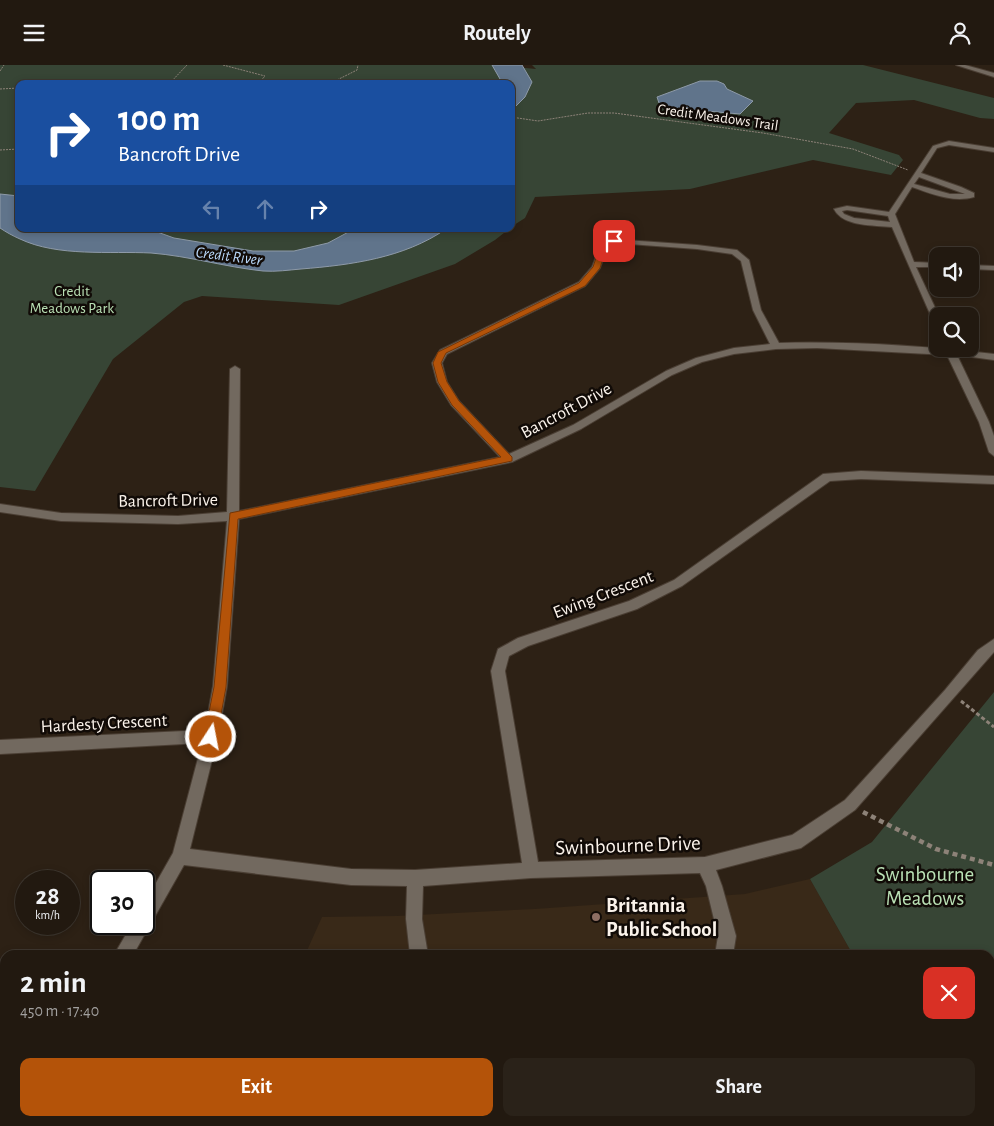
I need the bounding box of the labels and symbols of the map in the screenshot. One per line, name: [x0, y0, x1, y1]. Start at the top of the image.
street label: Credit Meadows Trail: [657, 102, 779, 133]
pin: [593, 220, 635, 262]
water label: Credit River: [195, 244, 264, 268]
park label: Credit Meadows Park: [30, 284, 114, 316]
street label: Bancroft Drive: [518, 379, 615, 442]
street label: Bancroft Drive: [118, 491, 218, 511]
street label: Ewing Crescent: [551, 568, 656, 622]
position arrow: [184, 710, 236, 762]
street label: Hardesty Crescent: [40, 712, 168, 736]
street label: Swinbourne Drive: [555, 832, 701, 859]
park label: Swinbourne Meadows: [876, 864, 974, 909]
speed limit sign: 30: [90, 870, 155, 935]
place label: Britannia Public School: [606, 895, 717, 940]
marker: Britannia Public School: [590, 911, 602, 923]

